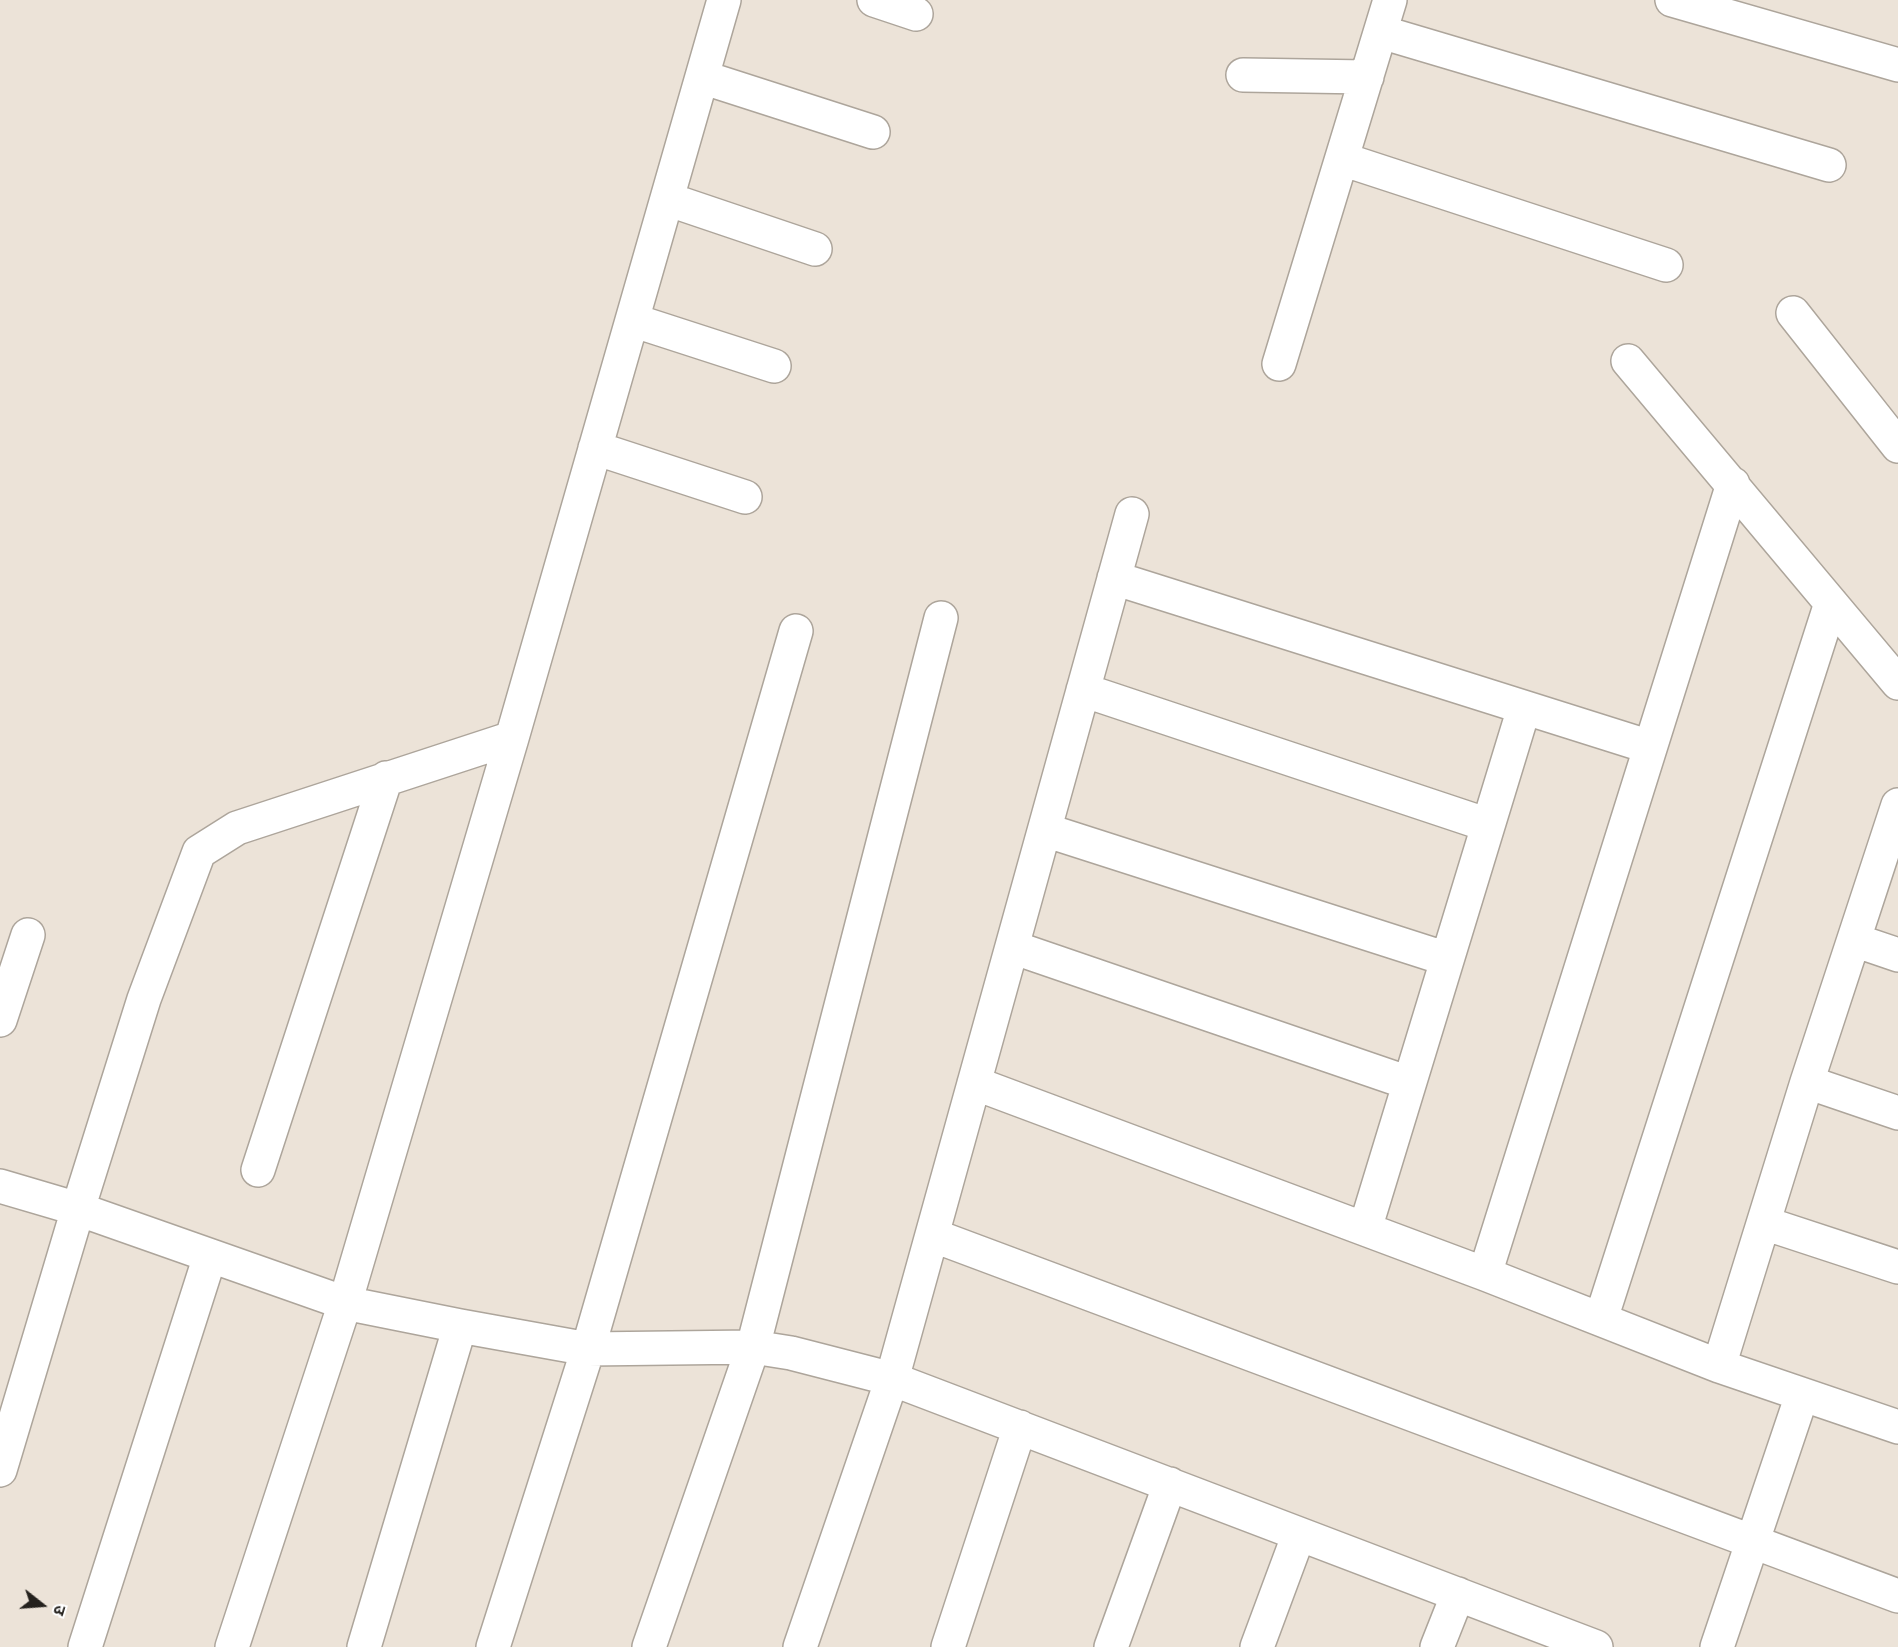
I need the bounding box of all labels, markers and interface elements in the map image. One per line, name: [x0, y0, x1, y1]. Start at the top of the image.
north arrow: [12, 1575, 72, 1635]
text: उ: [50, 1603, 68, 1617]

